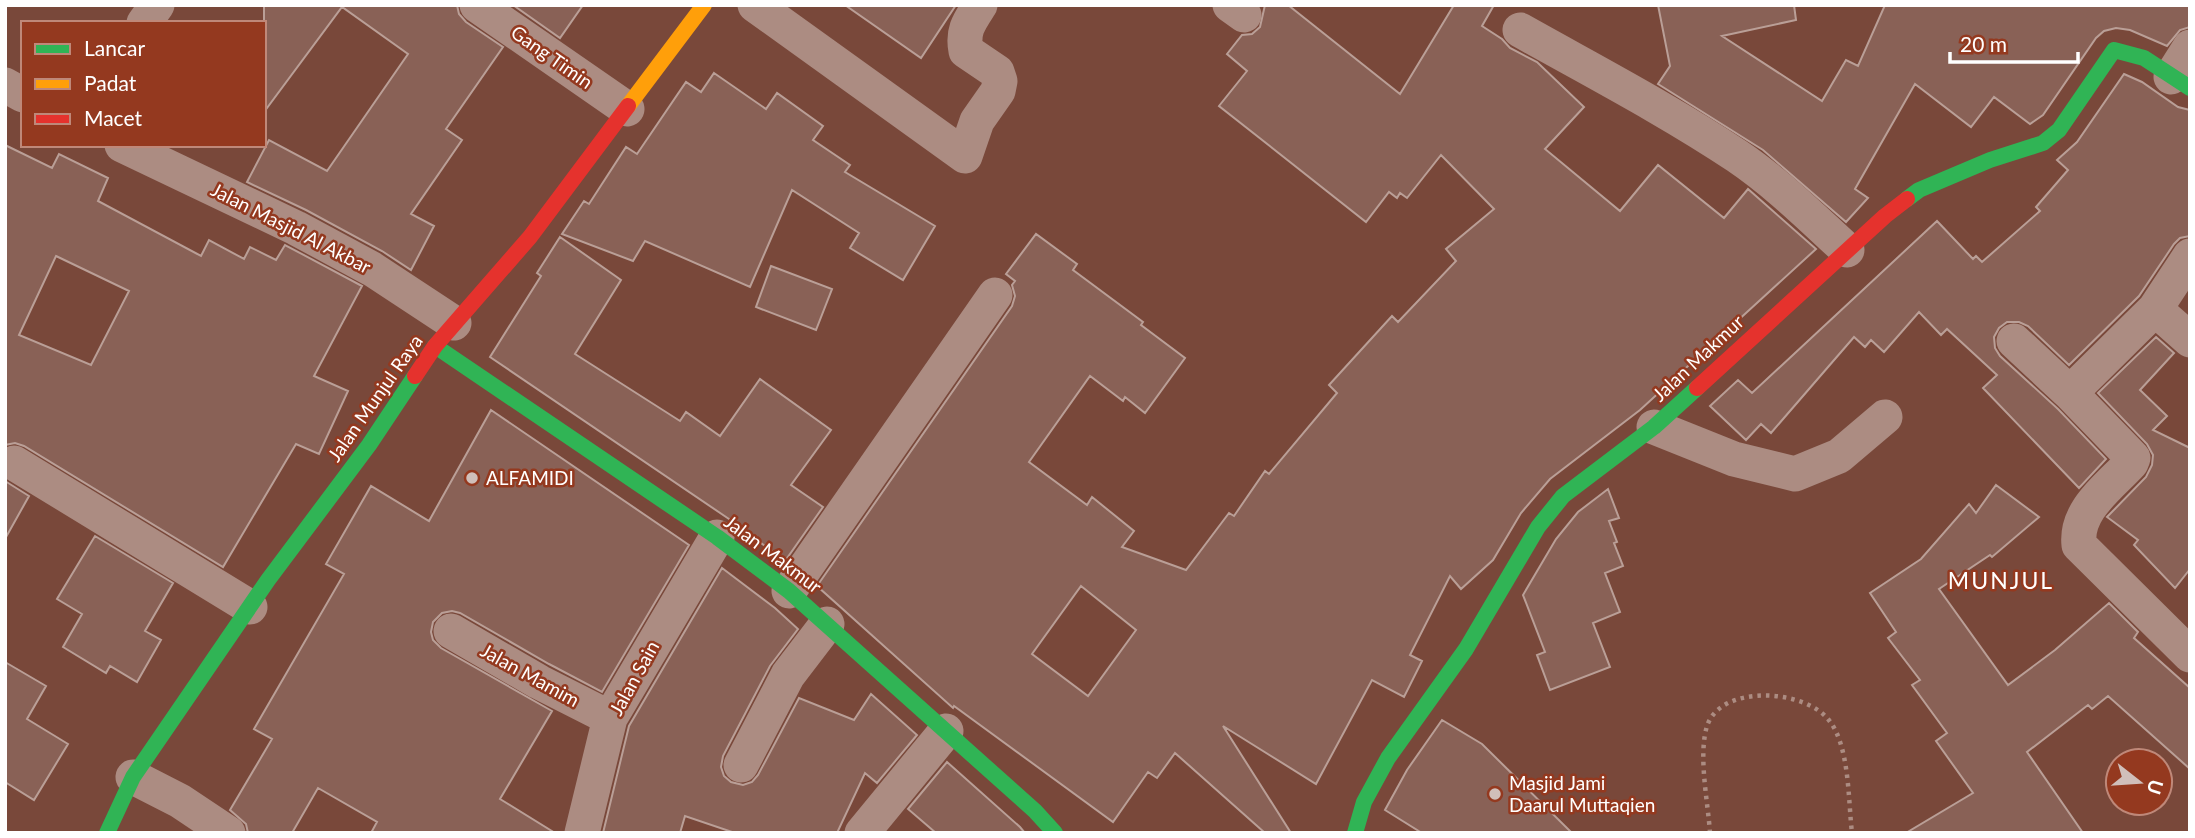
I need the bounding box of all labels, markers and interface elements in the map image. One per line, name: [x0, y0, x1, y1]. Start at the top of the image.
street label: Gang Timin: [507, 20, 598, 93]
legend: [21, 21, 266, 147]
scale bar: [1950, 21, 2078, 65]
text: 20 m: [1960, 31, 2007, 56]
text: Lancar: [84, 35, 145, 60]
text: Padat: [84, 70, 137, 95]
text: Macet: [84, 105, 142, 130]
street label: Jalan Masjid Al Akbar: [207, 177, 375, 278]
street label: Jalan Makmur: [1647, 310, 1748, 406]
street label: Jalan Munjul Raya: [322, 330, 427, 466]
place label: ALFAMIDI: [486, 466, 574, 489]
marker: ALFAMIDI: [464, 470, 480, 486]
street label: Jalan Makmur: [720, 509, 827, 598]
district label: MUNJUL: [1948, 566, 2054, 594]
street label: Jalan Sain: [604, 637, 663, 719]
street label: Jalan Mamim: [477, 638, 584, 711]
north arrow: [2104, 747, 2174, 817]
place label: Masjid Jami Daarul Muttaqien: [1509, 771, 1655, 816]
text: U: [2143, 777, 2169, 797]
marker: Masjid Jami Daarul Muttaqien: [1487, 786, 1503, 802]

